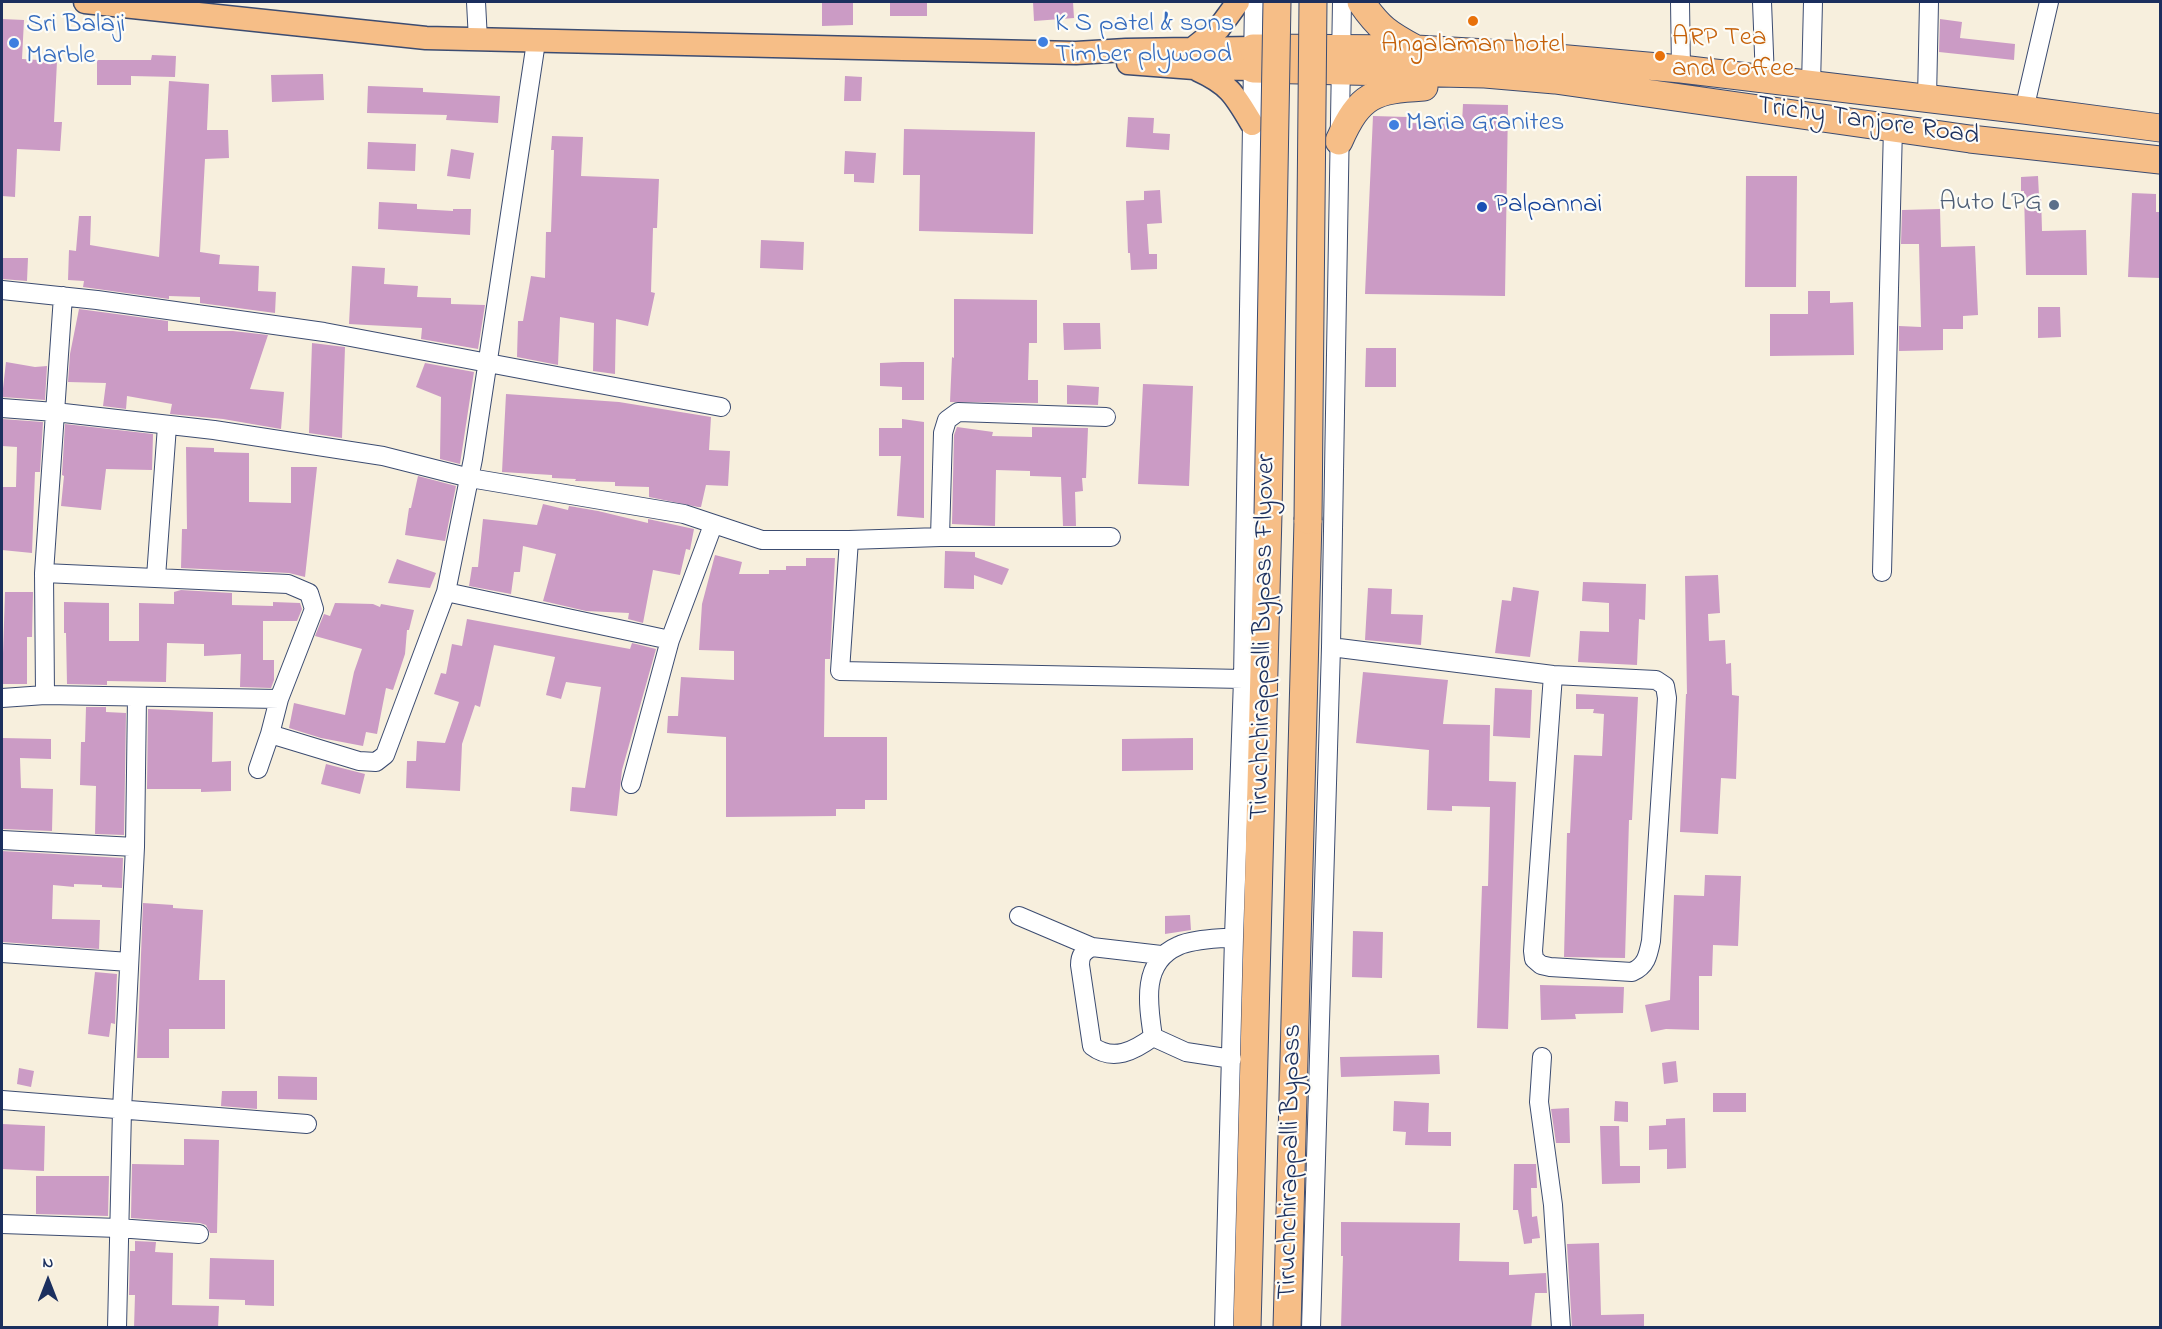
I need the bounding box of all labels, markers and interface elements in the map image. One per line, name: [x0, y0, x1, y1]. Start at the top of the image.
place label: K S patel & sons Timber plywood: [1055, 10, 1235, 73]
place label: Sri Balaji Marble: [26, 11, 125, 74]
marker: Angalaman hotel: [1466, 14, 1480, 28]
place label: ARP Tea and Coffee: [1672, 24, 1794, 87]
place label: Angalaman hotel: [1381, 31, 1565, 63]
marker: K S patel & sons Timber plywood: [1036, 35, 1050, 49]
marker: Sri Balaji Marble: [7, 36, 21, 50]
marker: ARP Tea and Coffee: [1653, 49, 1667, 63]
street label: Trichy Tanjore Road: [1755, 91, 1981, 155]
place label: Maria Granites: [1406, 109, 1564, 141]
marker: Maria Granites: [1387, 118, 1401, 132]
place label: Auto LPG: [1939, 189, 2042, 221]
place label: Palpannai: [1494, 191, 1602, 223]
marker: Auto LPG: [2047, 198, 2061, 212]
marker: Palpannai: [1475, 200, 1489, 214]
street label: Tiruchchirappalli Bypass Flyover: [1246, 454, 1284, 820]
street label: Tiruchchirappalli Bypass: [1273, 1024, 1311, 1300]
north arrow: [18, 1251, 78, 1311]
text: N: [43, 1251, 53, 1275]

